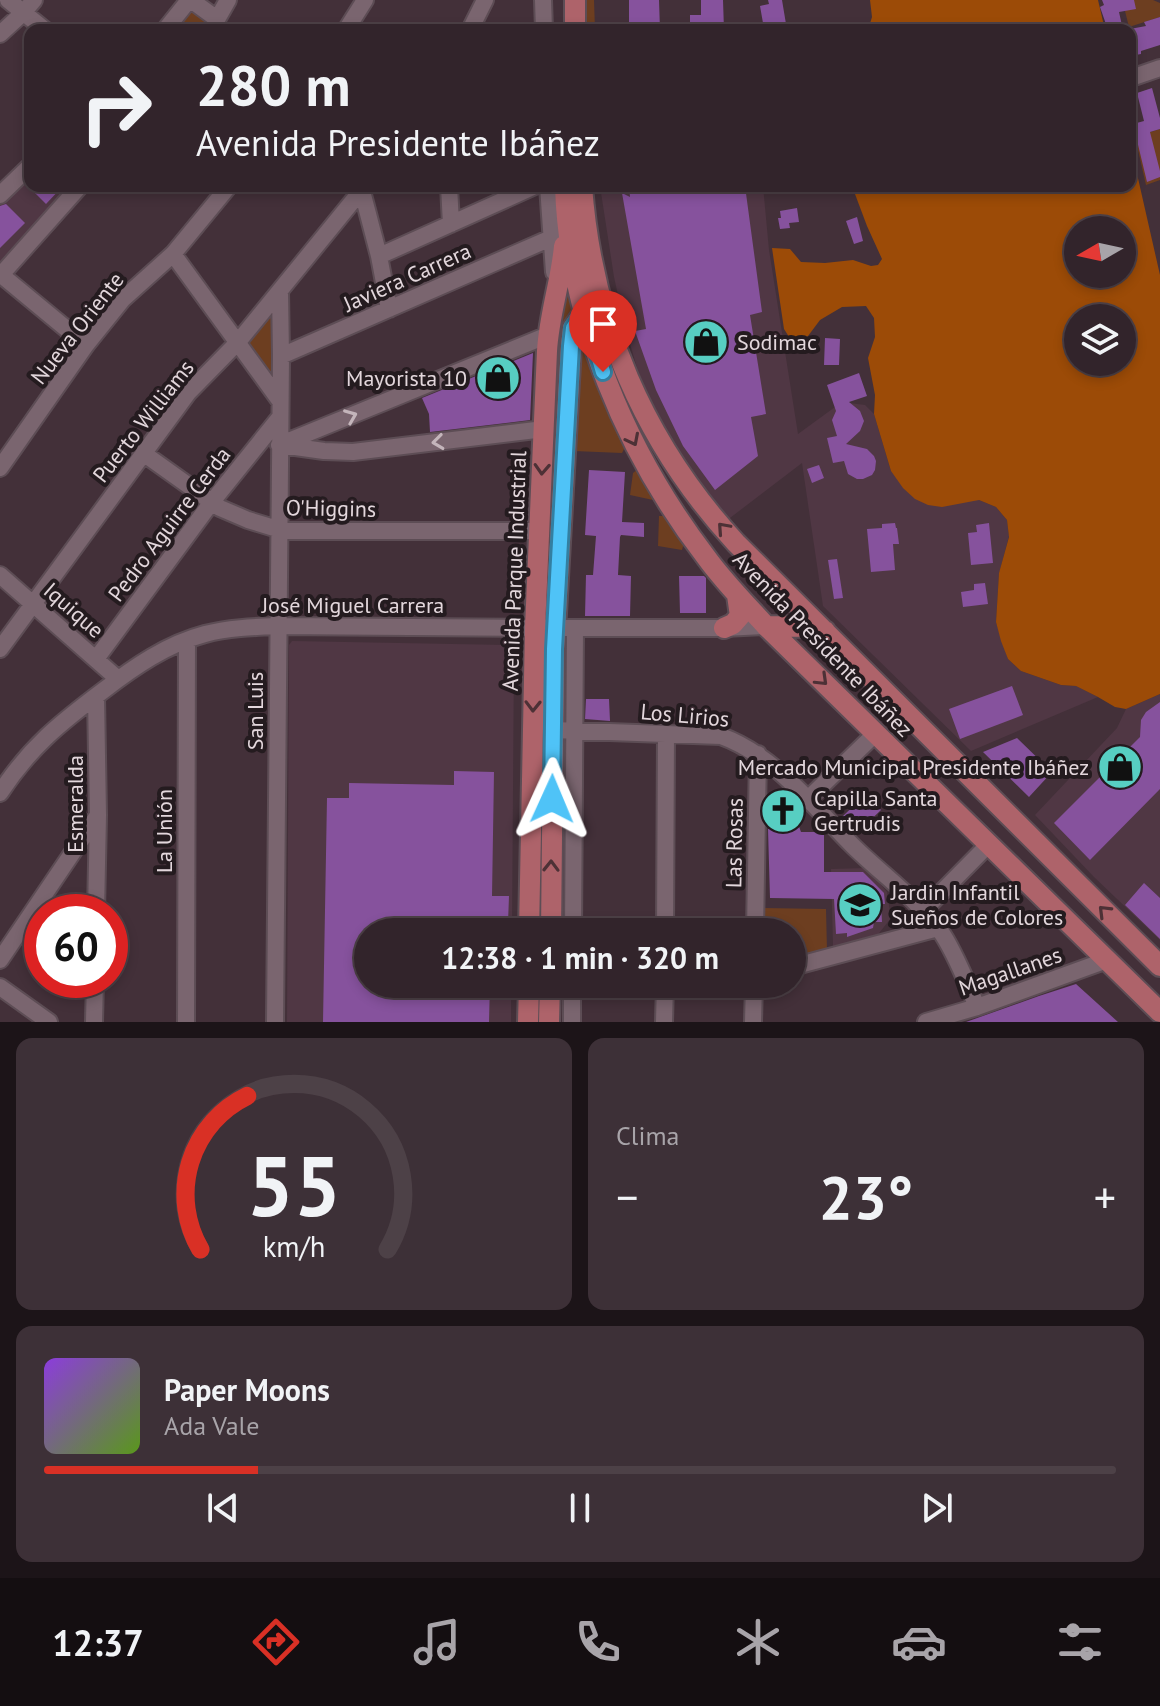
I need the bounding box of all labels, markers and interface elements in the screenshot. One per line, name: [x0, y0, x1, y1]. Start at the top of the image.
text: 280 m: [196, 49, 351, 121]
icon: right: [64, 56, 168, 160]
text: Avenida Presidente Ibáñez: [196, 119, 600, 166]
north arrow: [1064, 216, 1136, 288]
map controls: [1064, 216, 1136, 376]
street label: Javiera Carrera: [338, 236, 475, 318]
street label: Nueva Oriente: [24, 266, 130, 390]
pin: [569, 290, 637, 372]
icon: arrive: [581, 302, 625, 346]
button: layers: [1064, 304, 1136, 376]
shop icon: Sodimac: [682, 318, 730, 366]
place label: Sodimac: [737, 328, 817, 356]
street label: Puerto Williams: [86, 354, 200, 488]
shop icon: Mayorista 10: [474, 354, 522, 402]
place label: Mayorista 10: [346, 364, 467, 392]
one-way arrow: [343, 409, 358, 425]
one-way arrow: [623, 432, 639, 447]
one-way arrow: [432, 433, 445, 450]
street label: Pedro Aguirre Cerda: [102, 441, 236, 607]
street label: Avenida Parque Industrial: [496, 450, 532, 692]
one-way arrow: [534, 463, 551, 476]
street label: O'Higgins: [286, 493, 376, 523]
one-way arrow: [719, 523, 733, 538]
street label: Avenida Presidente Ibáñez: [727, 545, 919, 743]
street label: Iquique: [38, 576, 110, 644]
street label: José Miguel Carrera: [261, 591, 444, 619]
one-way arrow: [813, 671, 827, 686]
street label: San Luis: [241, 672, 269, 750]
street label: Los Lirios: [640, 697, 730, 733]
one-way arrow: [524, 700, 541, 713]
shop icon: Mercado Municipal Presidente Ibáñez: [1096, 743, 1144, 791]
place label: Mercado Municipal Presidente Ibáñez: [738, 753, 1089, 781]
street label: Esmeralda: [61, 755, 89, 853]
position arrow: [510, 757, 594, 841]
place label: Capilla Santa Gertrudis: [814, 784, 938, 837]
church icon: Capilla Santa Gertrudis: [759, 787, 807, 835]
street label: La Unión: [150, 789, 178, 873]
street label: Las Rosas: [719, 798, 749, 888]
one-way arrow: [543, 859, 560, 872]
place label: Jardin Infantil Sueños de Colores: [890, 878, 1063, 931]
school or university icon: Jardin Infantil Sueños de Colores: [836, 881, 884, 929]
speed limit sign: 60: [24, 894, 128, 998]
one-way arrow: [1099, 906, 1113, 920]
text: 12:38 · 1 min · 320 m: [441, 938, 719, 977]
street label: Magallanes: [955, 940, 1065, 1002]
text: Clima: [616, 1119, 679, 1152]
text: 55: [247, 1131, 341, 1239]
text: 23°: [819, 1158, 913, 1236]
text: −: [616, 1168, 638, 1225]
text: +: [1094, 1168, 1116, 1225]
text: km/h: [263, 1228, 325, 1265]
text: Paper Moons: [164, 1370, 330, 1409]
text: Ada Vale: [164, 1409, 259, 1442]
icon: previous: [201, 1486, 245, 1530]
icon: pause: [558, 1486, 602, 1530]
icon: next: [915, 1486, 959, 1530]
icon: directions: [248, 1614, 304, 1670]
icon: music: [409, 1614, 465, 1670]
icon: phone: [570, 1614, 626, 1670]
icon: climate: [730, 1614, 786, 1670]
icon: car: [891, 1614, 947, 1670]
icon: filters: [1052, 1614, 1108, 1670]
text: 12:37: [52, 1619, 144, 1666]

